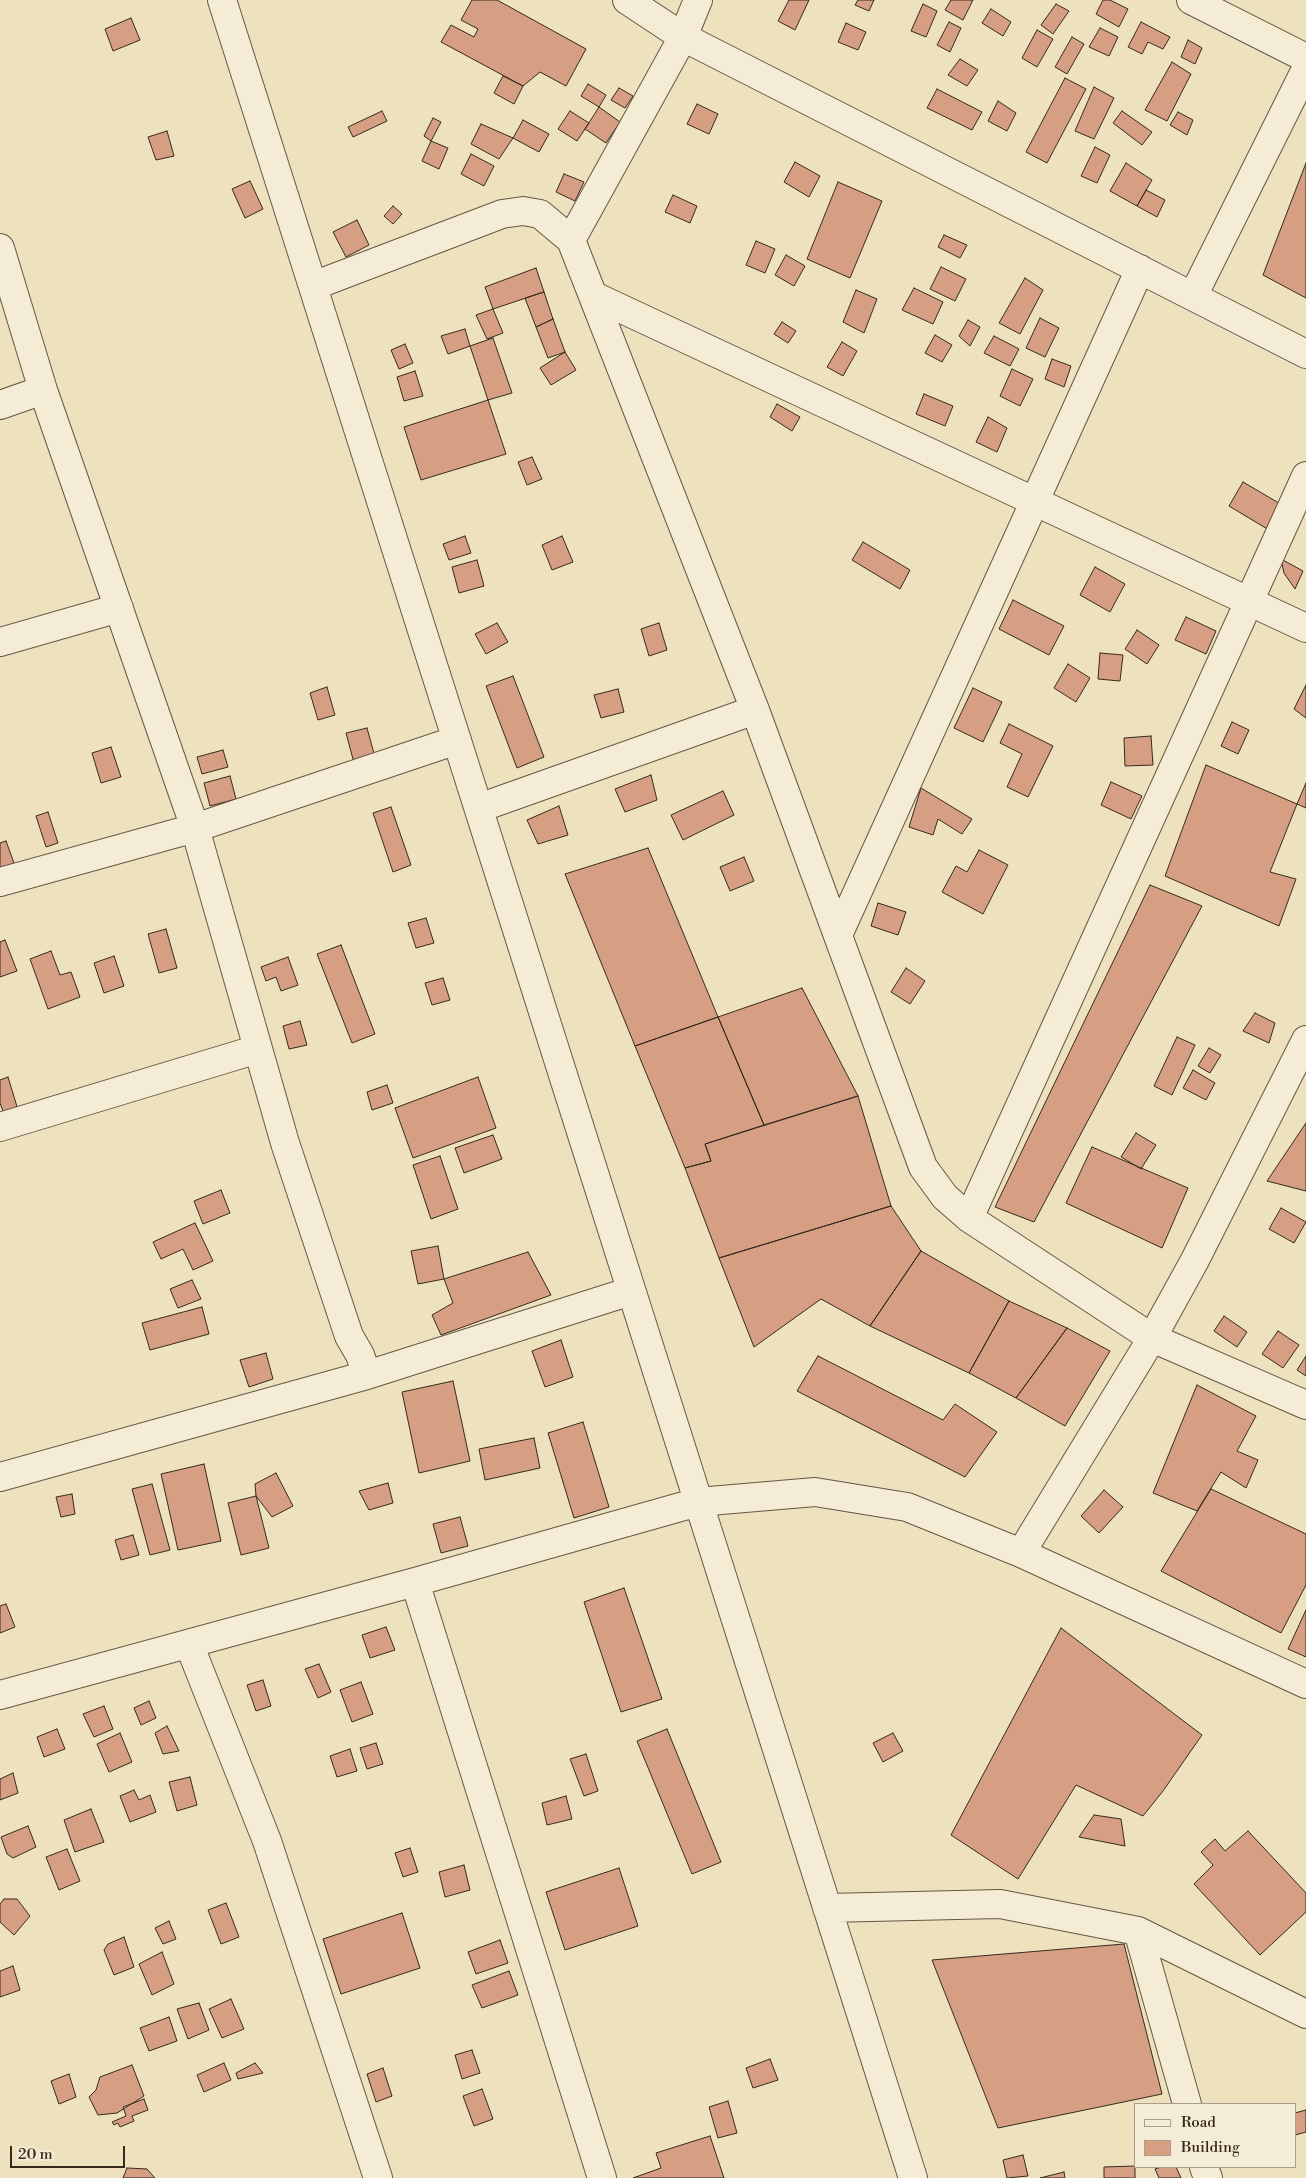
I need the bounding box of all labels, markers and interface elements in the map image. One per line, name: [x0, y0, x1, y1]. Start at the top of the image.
legend: [1134, 2103, 1296, 2168]
text: Road: [1181, 2113, 1216, 2132]
scale bar: [12, 2136, 128, 2168]
text: Building: [1181, 2138, 1240, 2157]
text: 20 m: [18, 2145, 53, 2164]

